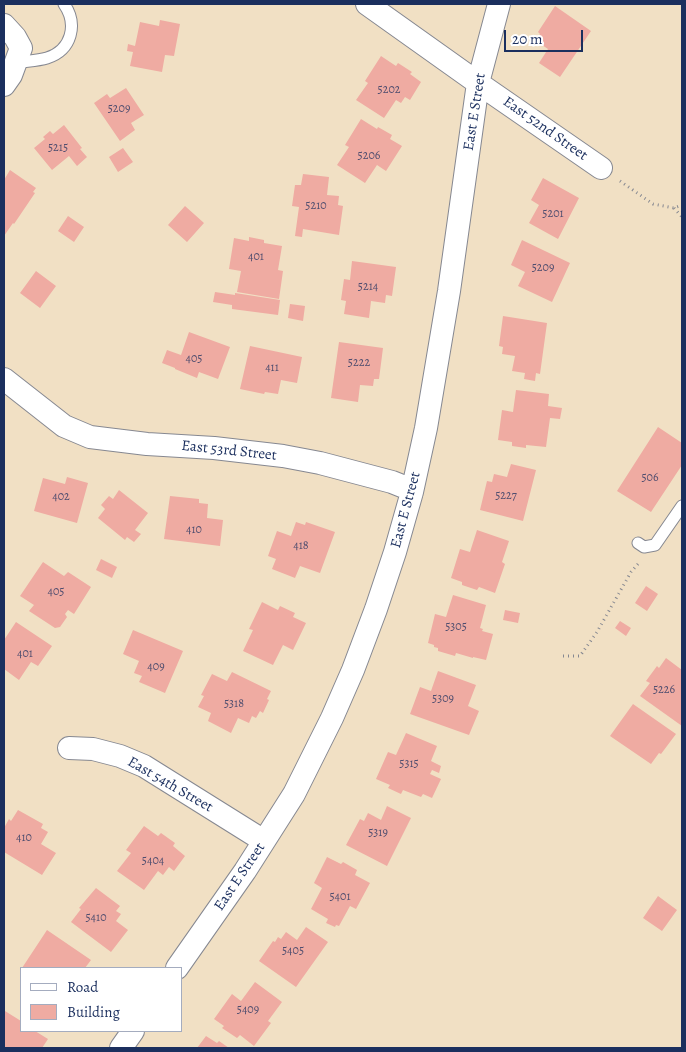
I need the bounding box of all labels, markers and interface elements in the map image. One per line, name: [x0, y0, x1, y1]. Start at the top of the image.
scale bar: [506, 20, 585, 52]
text: 20 m: [512, 29, 543, 49]
street label: East E Street: [460, 72, 490, 152]
house number: 5202: [378, 83, 400, 97]
street label: East 52nd Street: [499, 93, 591, 165]
house number: 5209: [108, 102, 130, 116]
house number: 5215: [48, 141, 68, 155]
house number: 5206: [358, 149, 380, 163]
house number: 5210: [305, 199, 327, 213]
house number: 5201: [542, 207, 564, 221]
house number: 401: [248, 250, 264, 264]
house number: 5209: [532, 261, 554, 275]
house number: 5214: [358, 280, 378, 294]
house number: 405: [186, 352, 202, 366]
house number: 5222: [348, 356, 370, 370]
house number: 411: [265, 361, 279, 375]
street label: East 53rd Street: [180, 437, 278, 465]
street label: East E Street: [387, 470, 425, 550]
house number: 506: [641, 471, 659, 485]
house number: 5227: [495, 489, 517, 503]
house number: 402: [52, 490, 70, 504]
house number: 410: [186, 523, 202, 537]
house number: 418: [293, 539, 309, 553]
house number: 405: [48, 585, 64, 599]
house number: 5305: [445, 620, 467, 634]
house number: 401: [17, 647, 33, 661]
house number: 409: [147, 660, 165, 674]
house number: 5226: [653, 683, 675, 697]
house number: 5309: [432, 692, 454, 706]
house number: 5318: [224, 697, 244, 711]
street label: East 54th Street: [124, 753, 216, 817]
house number: 5315: [399, 757, 419, 771]
house number: 5319: [368, 826, 388, 840]
house number: 410: [16, 831, 32, 845]
street label: East E Street: [211, 840, 269, 914]
house number: 5404: [142, 854, 164, 868]
house number: 5401: [329, 890, 351, 904]
house number: 5410: [85, 911, 107, 925]
house number: 5405: [282, 944, 304, 958]
legend: [20, 967, 182, 1032]
text: Road: [67, 977, 98, 997]
text: Building: [67, 1002, 120, 1022]
house number: 5409: [237, 1003, 259, 1017]

